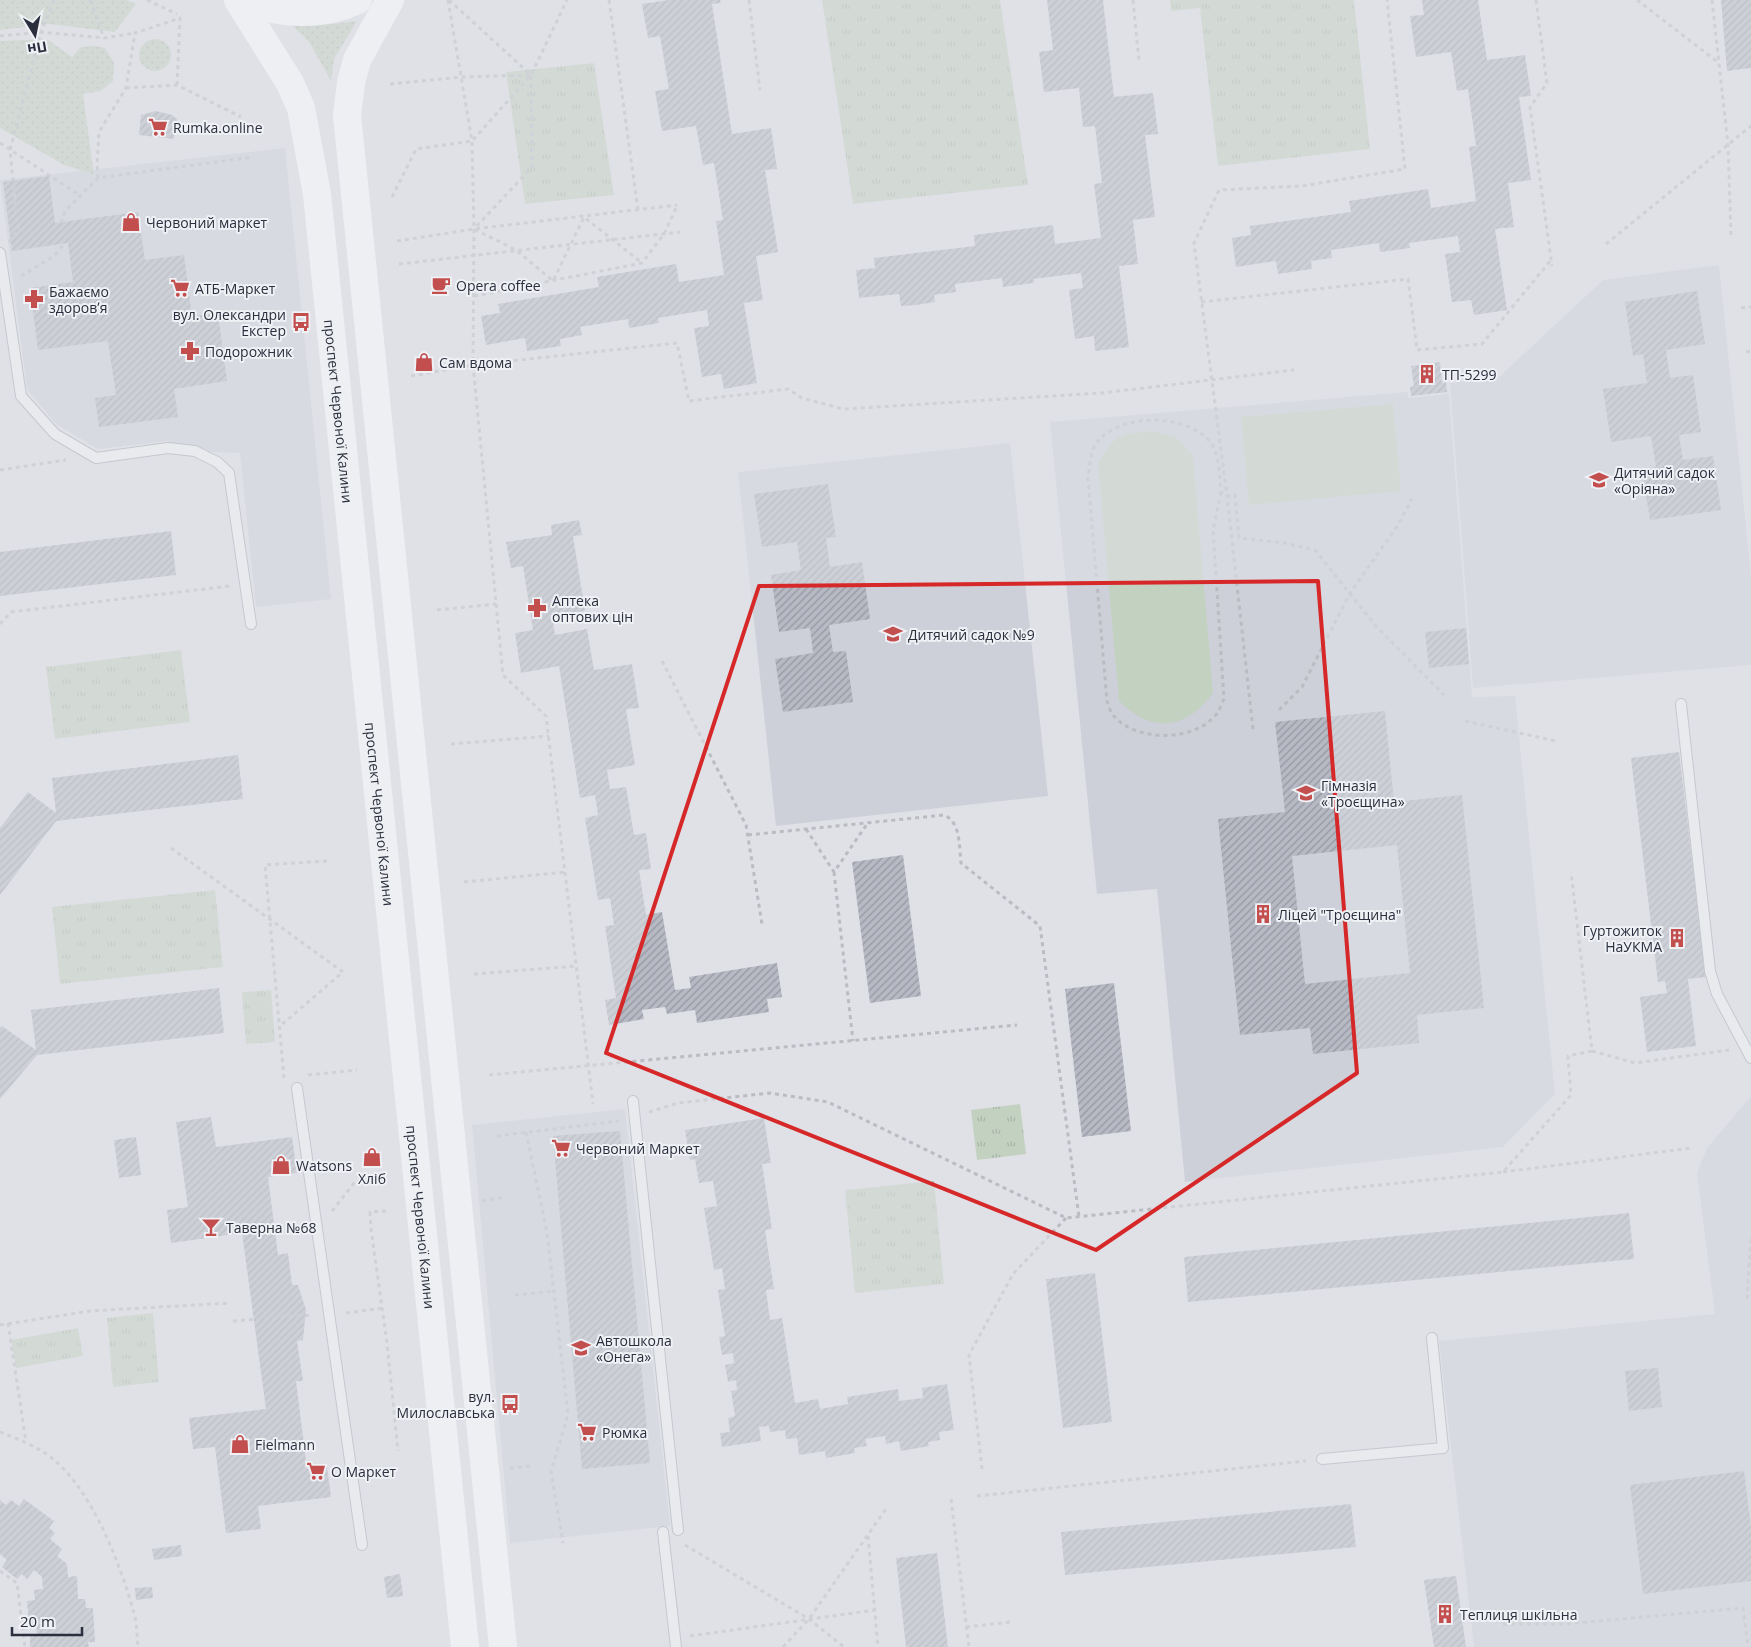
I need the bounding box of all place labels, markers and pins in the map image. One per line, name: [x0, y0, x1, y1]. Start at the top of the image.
supermarket icon: Rumka.online: [147, 116, 169, 138]
place label: Rumka.online: [173, 118, 263, 137]
shop icon: Червоний маркет: [120, 211, 142, 233]
place label: Червоний маркет: [146, 213, 268, 232]
cafe icon: Opera coffee: [430, 274, 452, 296]
place label: Opera coffee: [456, 276, 541, 295]
supermarket icon: АТБ-Маркет: [169, 277, 191, 299]
place label: АТБ-Маркет: [195, 279, 276, 298]
place label: Бажаємо здоровʼя: [49, 282, 109, 317]
pharmacy icon: Бажаємо здоровʼя: [23, 288, 45, 310]
place label: вул. Олександри Екстер: [173, 305, 286, 340]
bus stop icon: вул. Олександри Екстер: [290, 311, 312, 333]
pharmacy icon: Подорожник: [179, 340, 201, 362]
place label: Подорожник: [205, 342, 293, 361]
shop icon: Сам вдома: [413, 351, 435, 373]
place label: Сам вдома: [439, 353, 512, 372]
building icon: ТП-5299: [1416, 363, 1438, 385]
place label: ТП-5299: [1442, 365, 1496, 384]
place label: Дитячий садок «Оріяна»: [1614, 463, 1716, 498]
school or university icon: Дитячий садок «Оріяна»: [1588, 469, 1610, 491]
place label: Аптека оптових цін: [552, 591, 633, 626]
pharmacy icon: Аптека оптових цін: [526, 597, 548, 619]
school or university icon: Дитячий садок №9: [882, 623, 904, 645]
place label: Дитячий садок №9: [908, 625, 1035, 644]
place label: Гімназія «Троєщина»: [1321, 776, 1405, 811]
school or university icon: Гімназія «Троєщина»: [1295, 782, 1317, 804]
building icon: Ліцей "Троєщина": [1252, 903, 1274, 925]
place label: Ліцей "Троєщина": [1278, 905, 1401, 924]
place label: Гуртожиток НаУКМА: [1583, 921, 1663, 956]
building icon: Гуртожиток НаУКМА: [1666, 927, 1688, 949]
supermarket icon: Червоний Маркет: [550, 1137, 572, 1159]
place label: Червоний Маркет: [576, 1139, 700, 1158]
shop icon: Хліб: [361, 1146, 383, 1168]
shop icon: Watsons: [270, 1154, 292, 1176]
place label: Watsons: [296, 1156, 352, 1175]
place label: Хліб: [358, 1169, 386, 1188]
bar icon: Таверна №68: [200, 1216, 222, 1238]
place label: Таверна №68: [226, 1218, 317, 1237]
place label: Автошкола «Онега»: [596, 1331, 672, 1366]
school or university icon: Автошкола «Онега»: [570, 1337, 592, 1359]
place label: вул. Милославська: [397, 1387, 495, 1422]
bus stop icon: вул. Милославська: [499, 1393, 521, 1415]
supermarket icon: Рюмка: [576, 1421, 598, 1443]
place label: Рюмка: [602, 1423, 647, 1442]
shop icon: Fielmann: [229, 1433, 251, 1455]
place label: Fielmann: [255, 1435, 315, 1454]
supermarket icon: О Маркет: [305, 1460, 327, 1482]
place label: О Маркет: [331, 1462, 397, 1481]
building icon: Теплиця шкільна: [1434, 1603, 1456, 1625]
place label: Теплиця шкільна: [1460, 1605, 1577, 1624]

